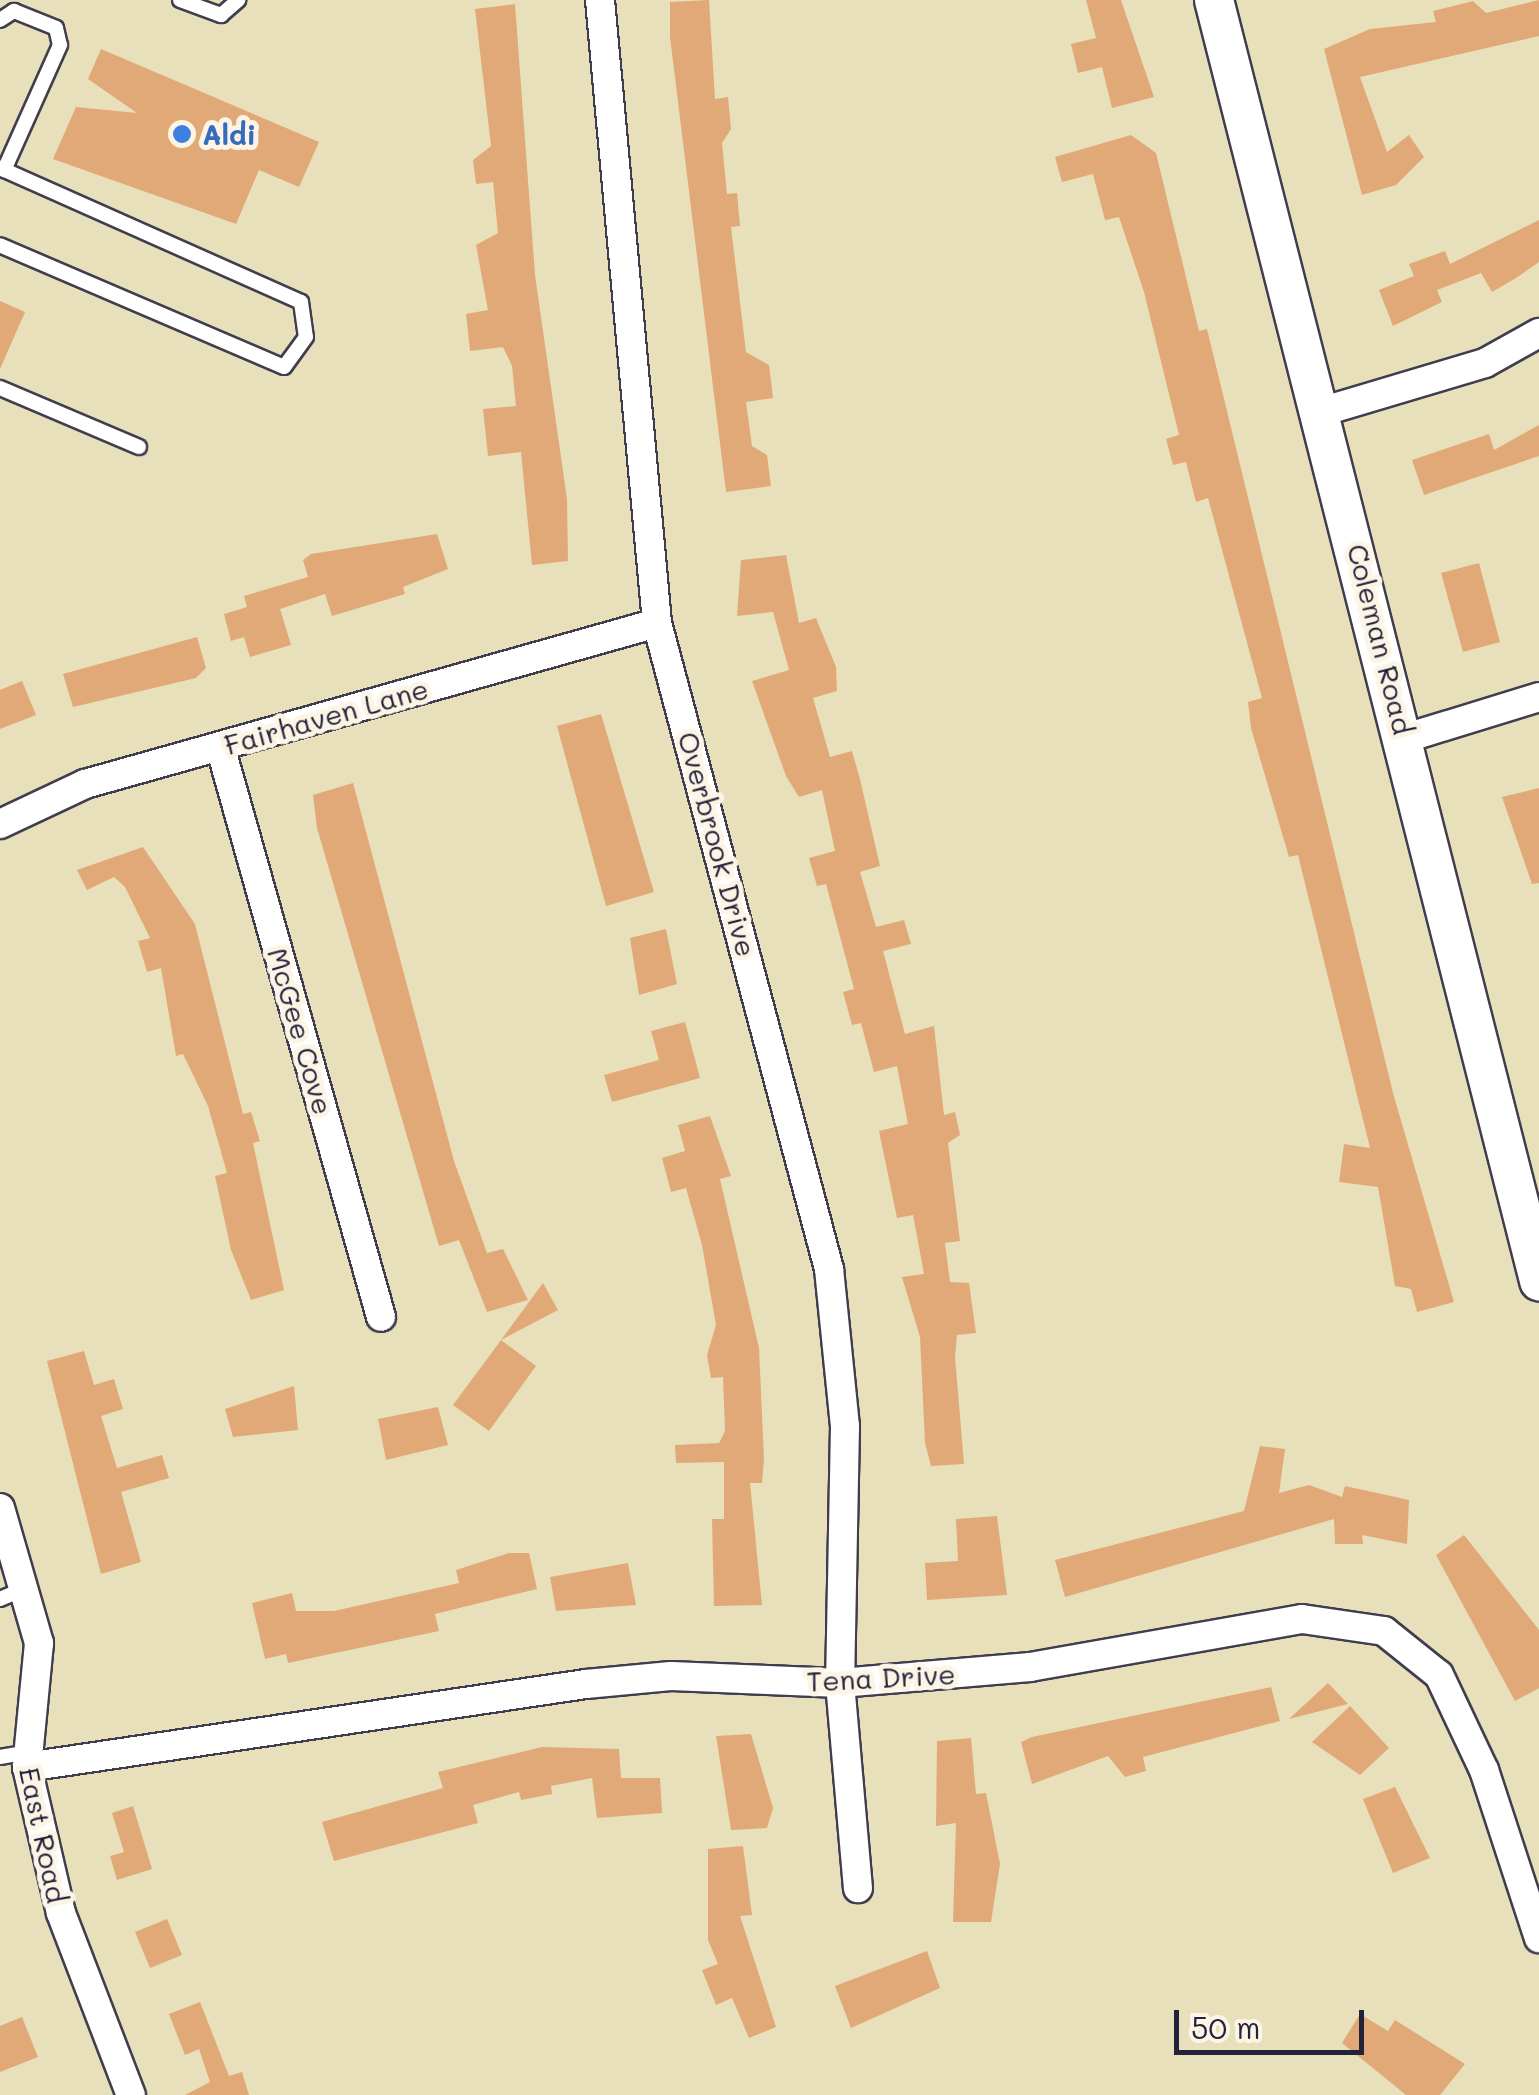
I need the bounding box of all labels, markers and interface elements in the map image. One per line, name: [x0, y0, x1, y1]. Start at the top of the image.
place label: Aldi: [202, 117, 256, 151]
marker: Aldi: [171, 123, 193, 145]
street label: Coleman Road: [1341, 540, 1421, 738]
street label: Fairhaven Lane: [220, 671, 432, 761]
street label: Overbrook Drive: [672, 728, 764, 960]
street label: McGee Cove: [261, 944, 341, 1118]
street label: Tena Drive: [806, 1656, 956, 1698]
street label: East Road: [13, 1764, 75, 1906]
scale bar: [1179, 1990, 1369, 2052]
text: 50 m: [1191, 2007, 1261, 2047]

